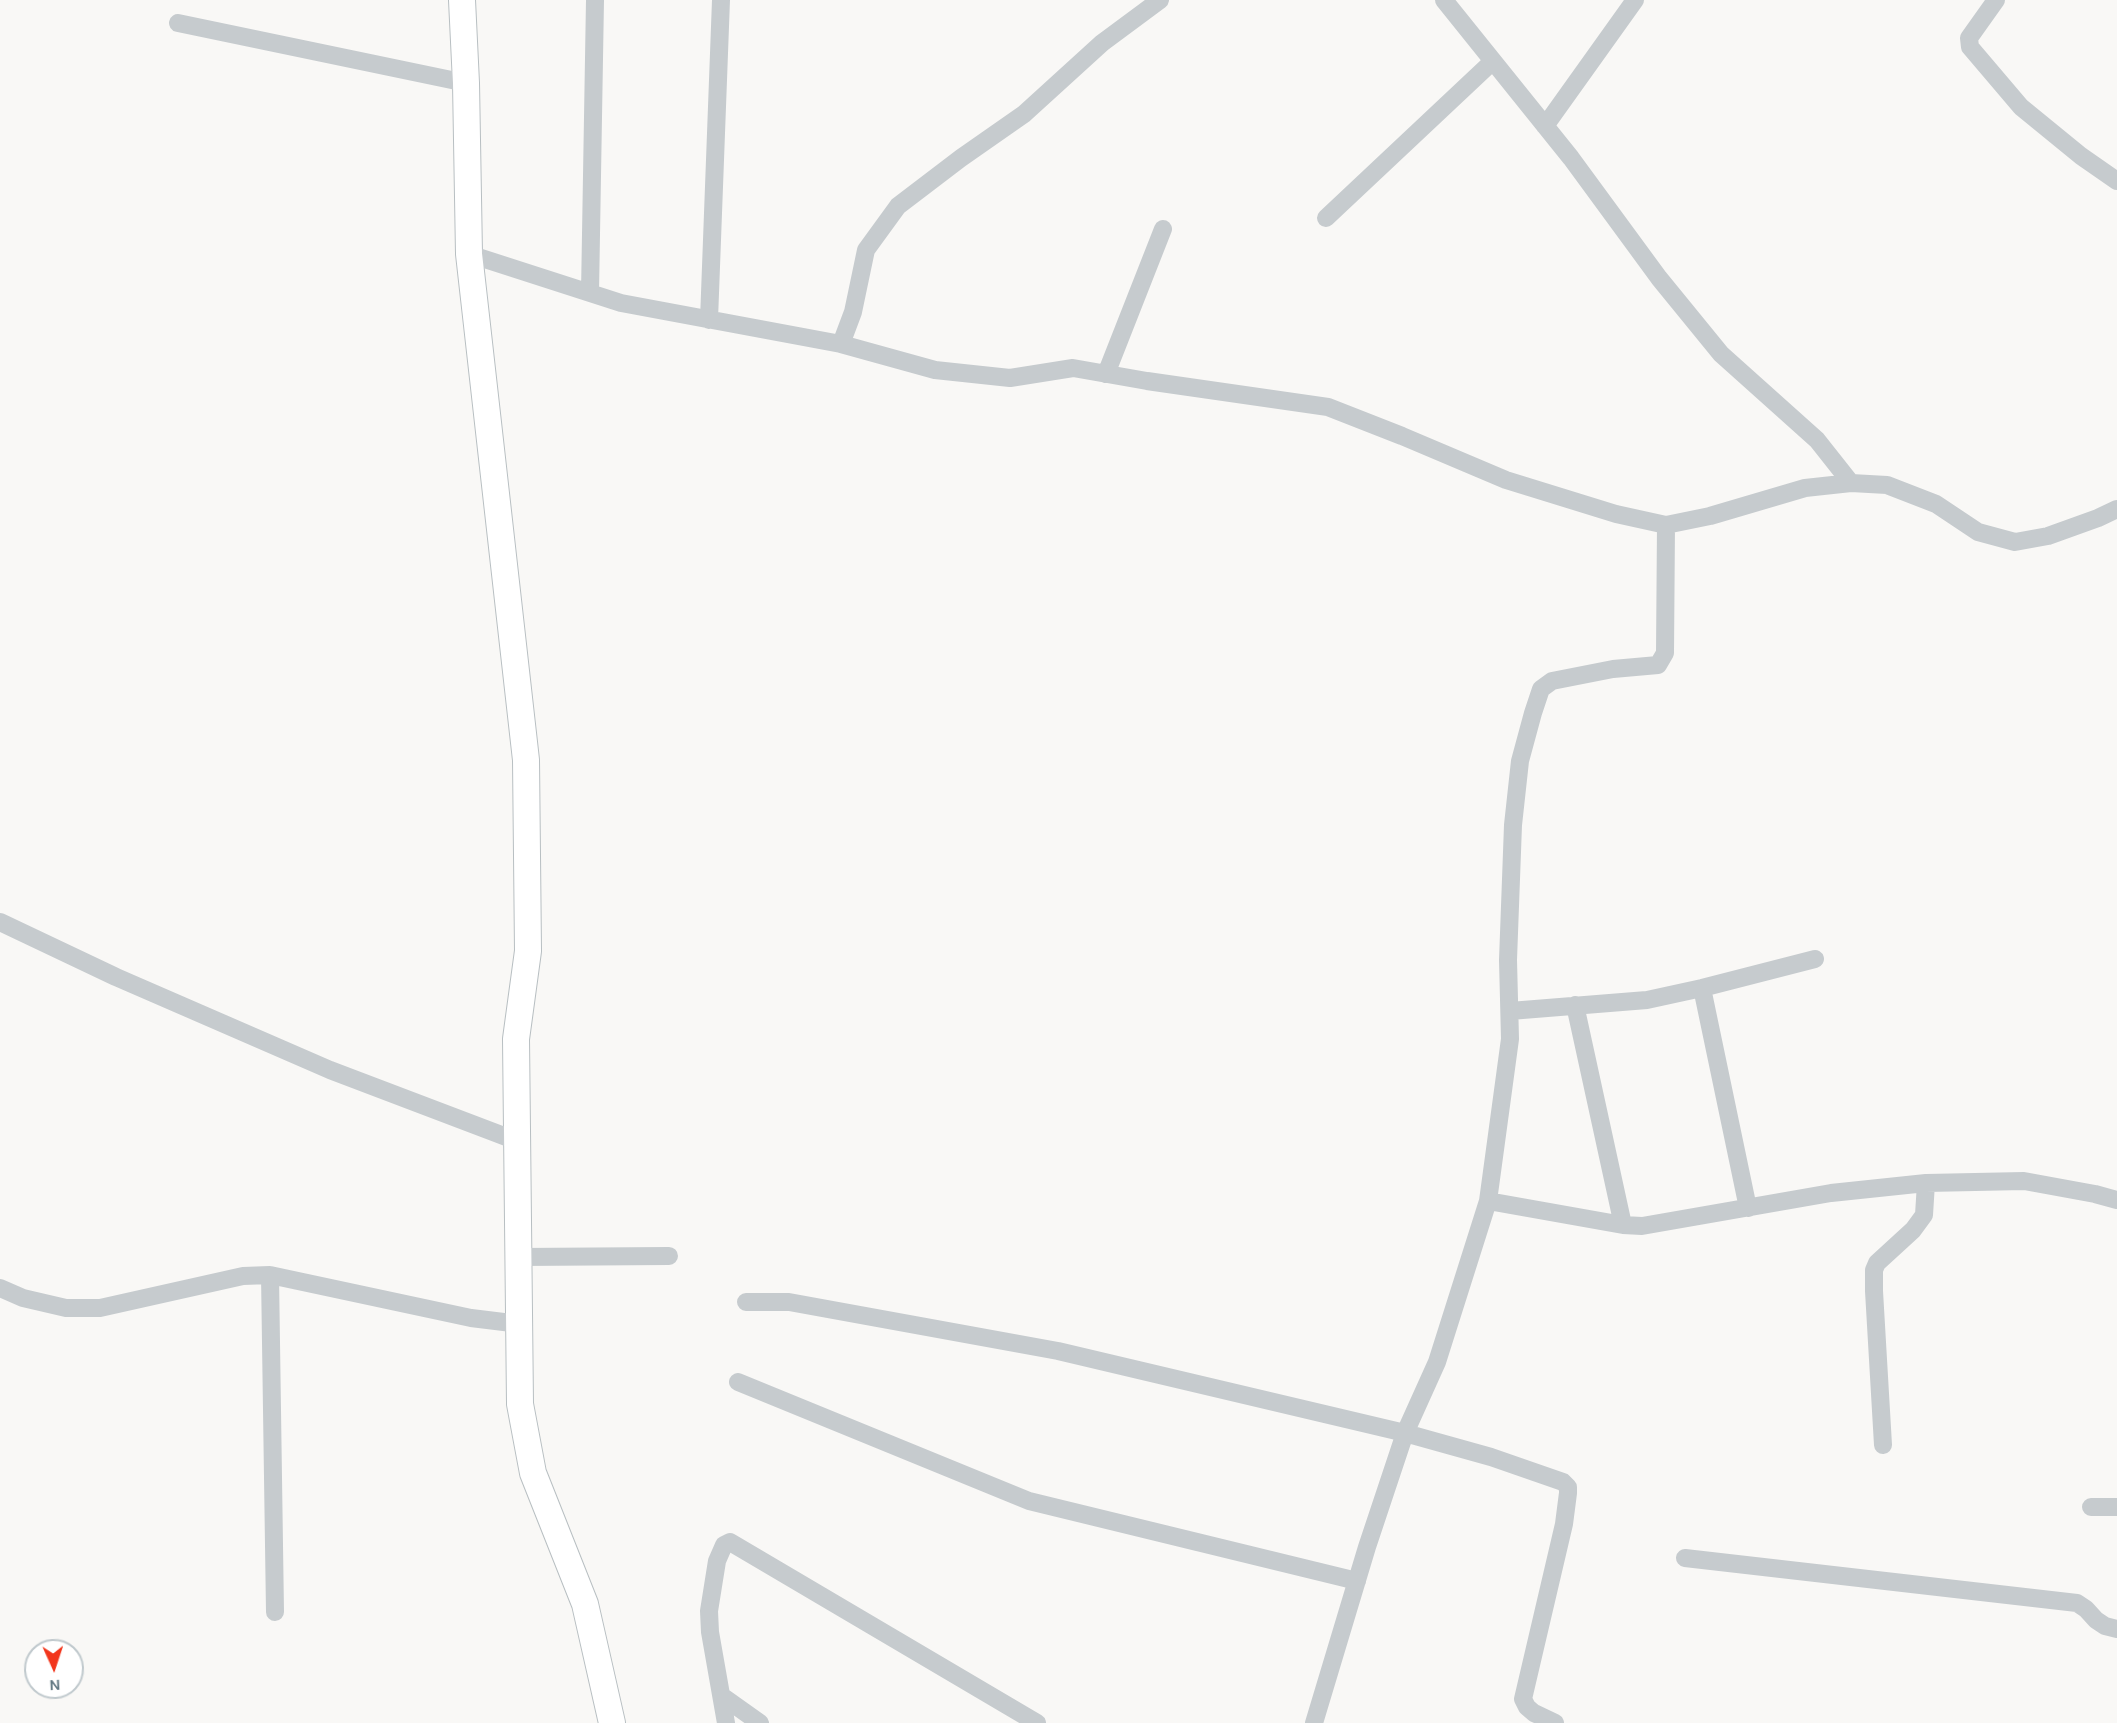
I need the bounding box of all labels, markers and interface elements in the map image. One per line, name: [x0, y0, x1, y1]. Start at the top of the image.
north arrow: [24, 1639, 84, 1699]
text: N: [49, 1676, 61, 1695]

